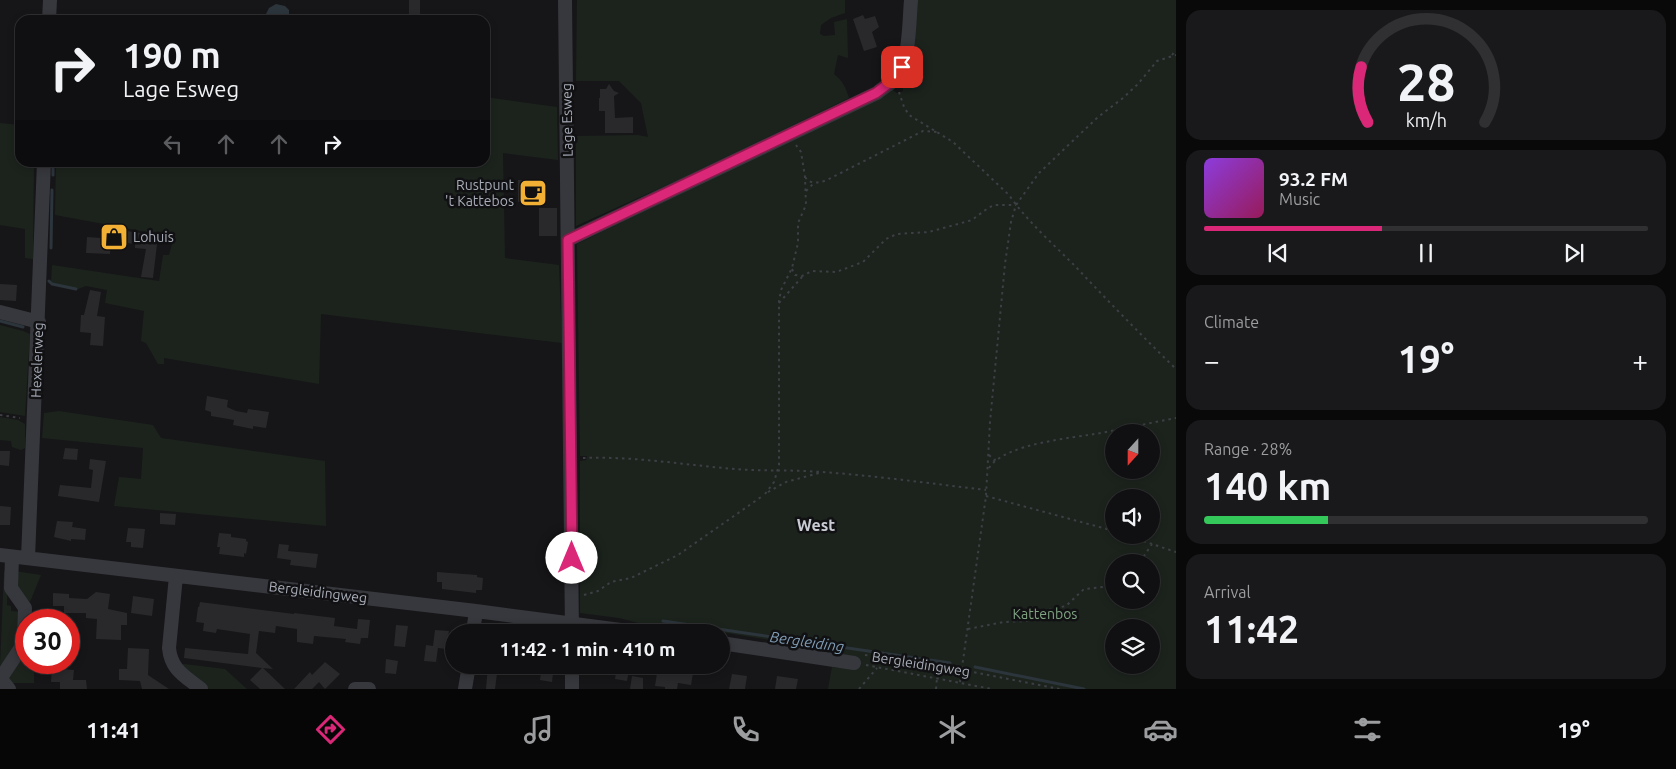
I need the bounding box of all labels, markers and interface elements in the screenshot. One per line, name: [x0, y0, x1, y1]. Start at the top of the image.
icon: right: [40, 35, 105, 100]
text: 190 m: [123, 35, 221, 75]
pin: [881, 46, 923, 88]
icon: arrive: [888, 53, 916, 81]
text: 28: [1397, 53, 1455, 111]
text: Lage Esweg: [123, 76, 239, 101]
street label: Lage Esweg: [558, 83, 576, 157]
text: km/h: [1405, 110, 1447, 130]
icon: left: [159, 130, 187, 158]
icon: ahead: [212, 130, 240, 158]
icon: ahead: [265, 130, 293, 158]
icon: right: [318, 130, 346, 158]
text: 93.2 FM: [1279, 168, 1348, 190]
place label: Rustpunt 't Kattebos: [445, 177, 514, 209]
cafe icon: Rustpunt 't Kattebos: [518, 178, 548, 208]
text: Music: [1279, 190, 1320, 208]
shop icon: Lohuis: [99, 222, 129, 252]
place label: Lohuis: [133, 229, 174, 245]
icon: previous: [1264, 239, 1292, 267]
icon: pause: [1412, 239, 1440, 267]
icon: next: [1560, 239, 1588, 267]
text: Climate: [1204, 313, 1259, 331]
street label: Hexelerweg: [28, 322, 46, 398]
text: 19°: [1398, 338, 1454, 380]
text: −: [1204, 345, 1220, 376]
text: +: [1632, 345, 1648, 376]
north arrow: [1105, 424, 1160, 479]
map controls: [1105, 424, 1160, 674]
text: Range · 28%: [1204, 440, 1292, 458]
text: 140 km: [1204, 465, 1331, 507]
button: sound: [1105, 489, 1160, 544]
district label: West: [797, 516, 835, 534]
position arrow: [545, 531, 597, 583]
button: search: [1105, 554, 1160, 609]
street label: Bergleidingweg: [268, 578, 368, 606]
text: Arrival: [1204, 583, 1251, 601]
park label: Kattenbos: [1013, 606, 1077, 622]
text: 11:42: [1204, 608, 1299, 650]
speed limit sign: 30: [15, 609, 80, 674]
button: layers: [1105, 619, 1160, 674]
water label: Bergleiding: [769, 628, 845, 655]
text: 11:42 · 1 min · 410 m: [500, 638, 675, 660]
street label: Bergleidingweg: [871, 648, 971, 680]
icon: directions: [313, 712, 348, 747]
icon: music: [521, 712, 556, 747]
icon: phone: [728, 712, 763, 747]
icon: climate: [935, 712, 970, 747]
icon: car: [1143, 712, 1178, 747]
icon: filters: [1350, 712, 1385, 747]
text: 11:41: [86, 717, 141, 742]
text: 19°: [1557, 717, 1590, 742]

